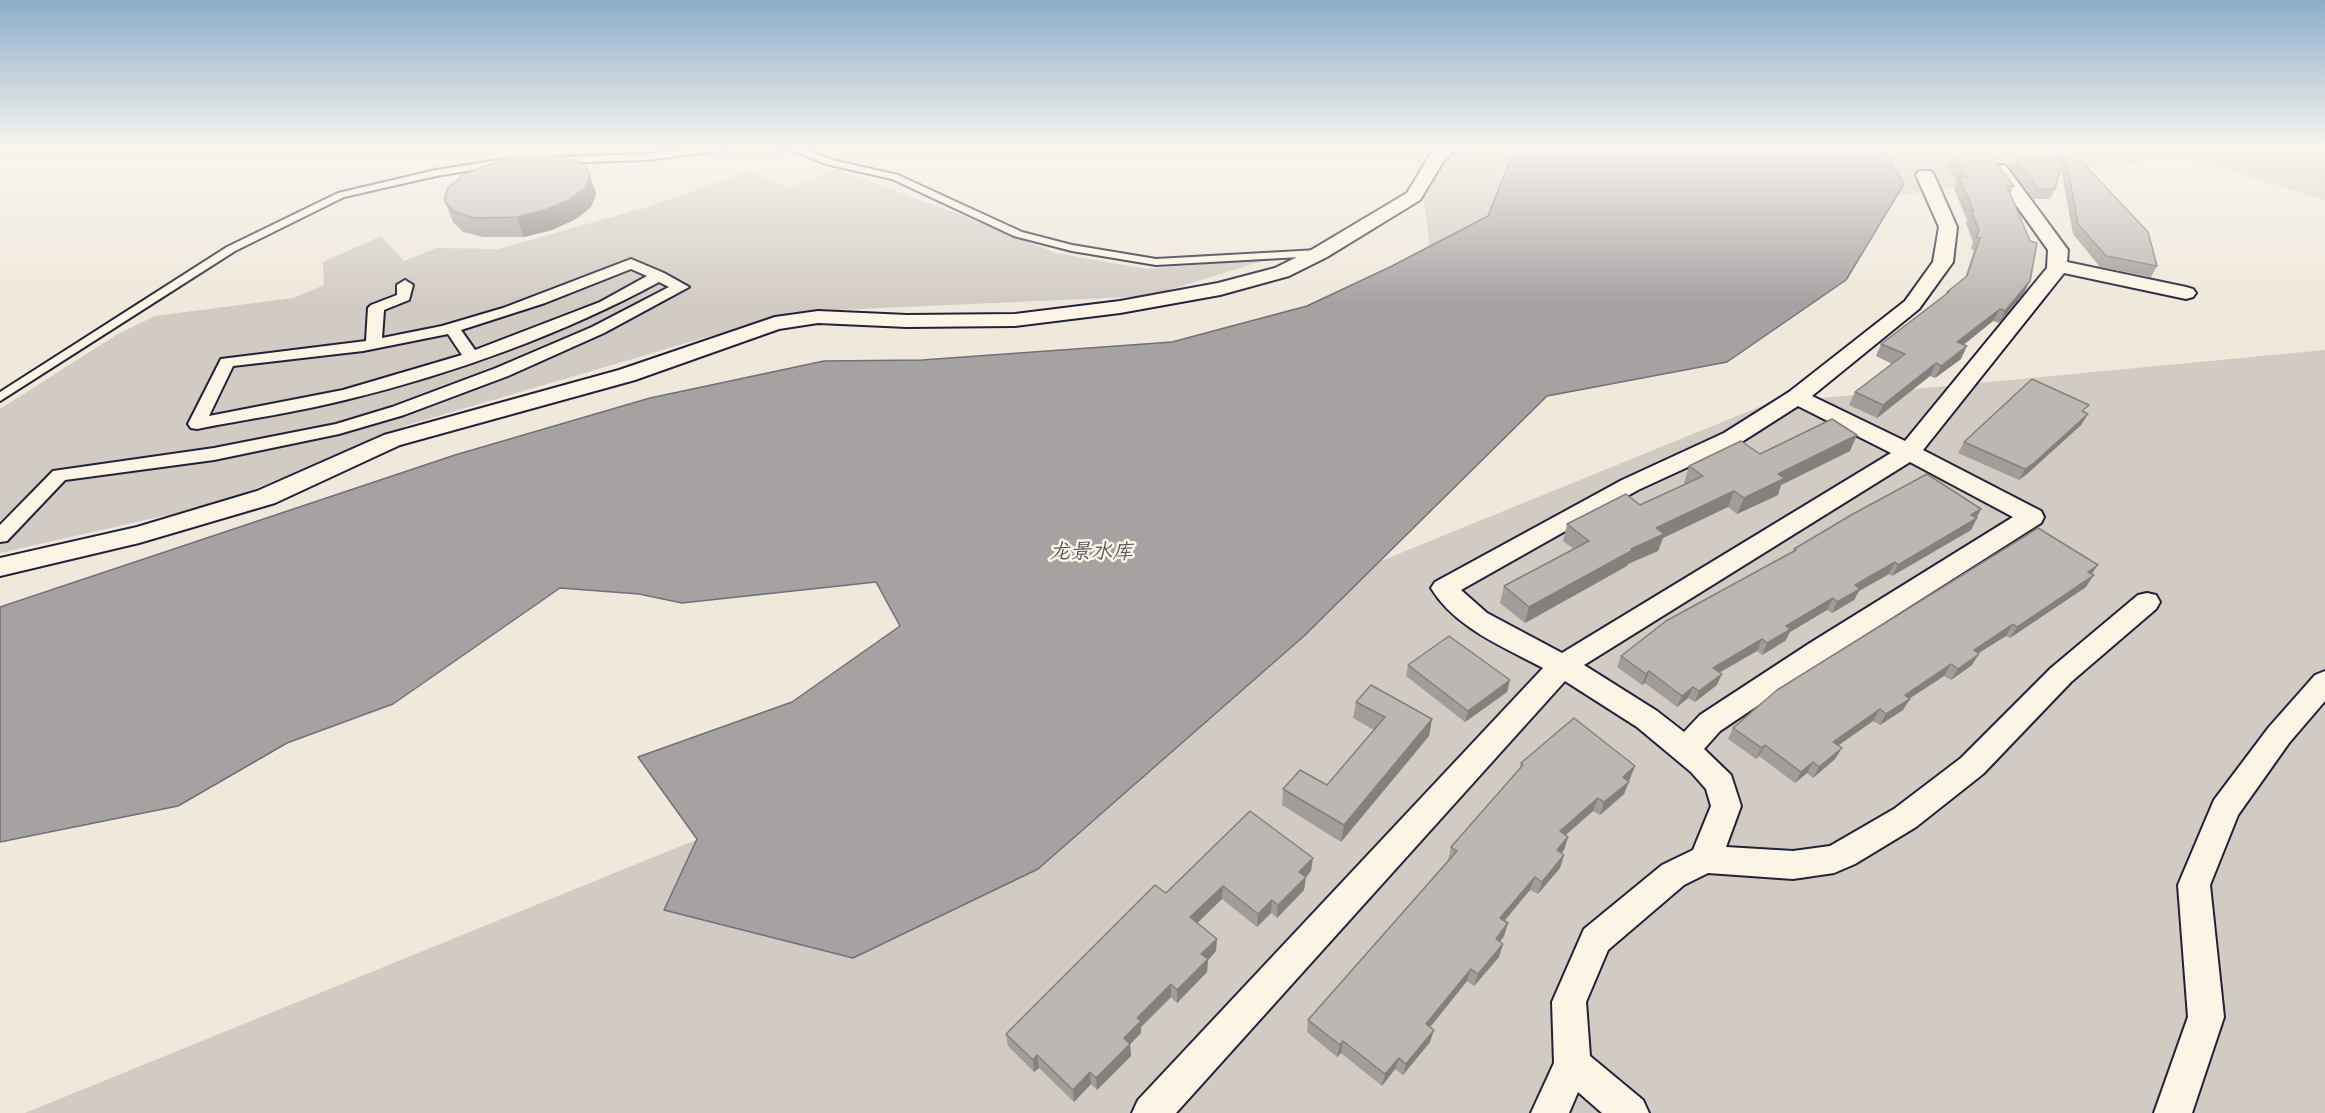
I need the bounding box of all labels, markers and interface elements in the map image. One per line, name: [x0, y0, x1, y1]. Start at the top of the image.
water label: 龙景水库: [1049, 539, 1133, 565]

